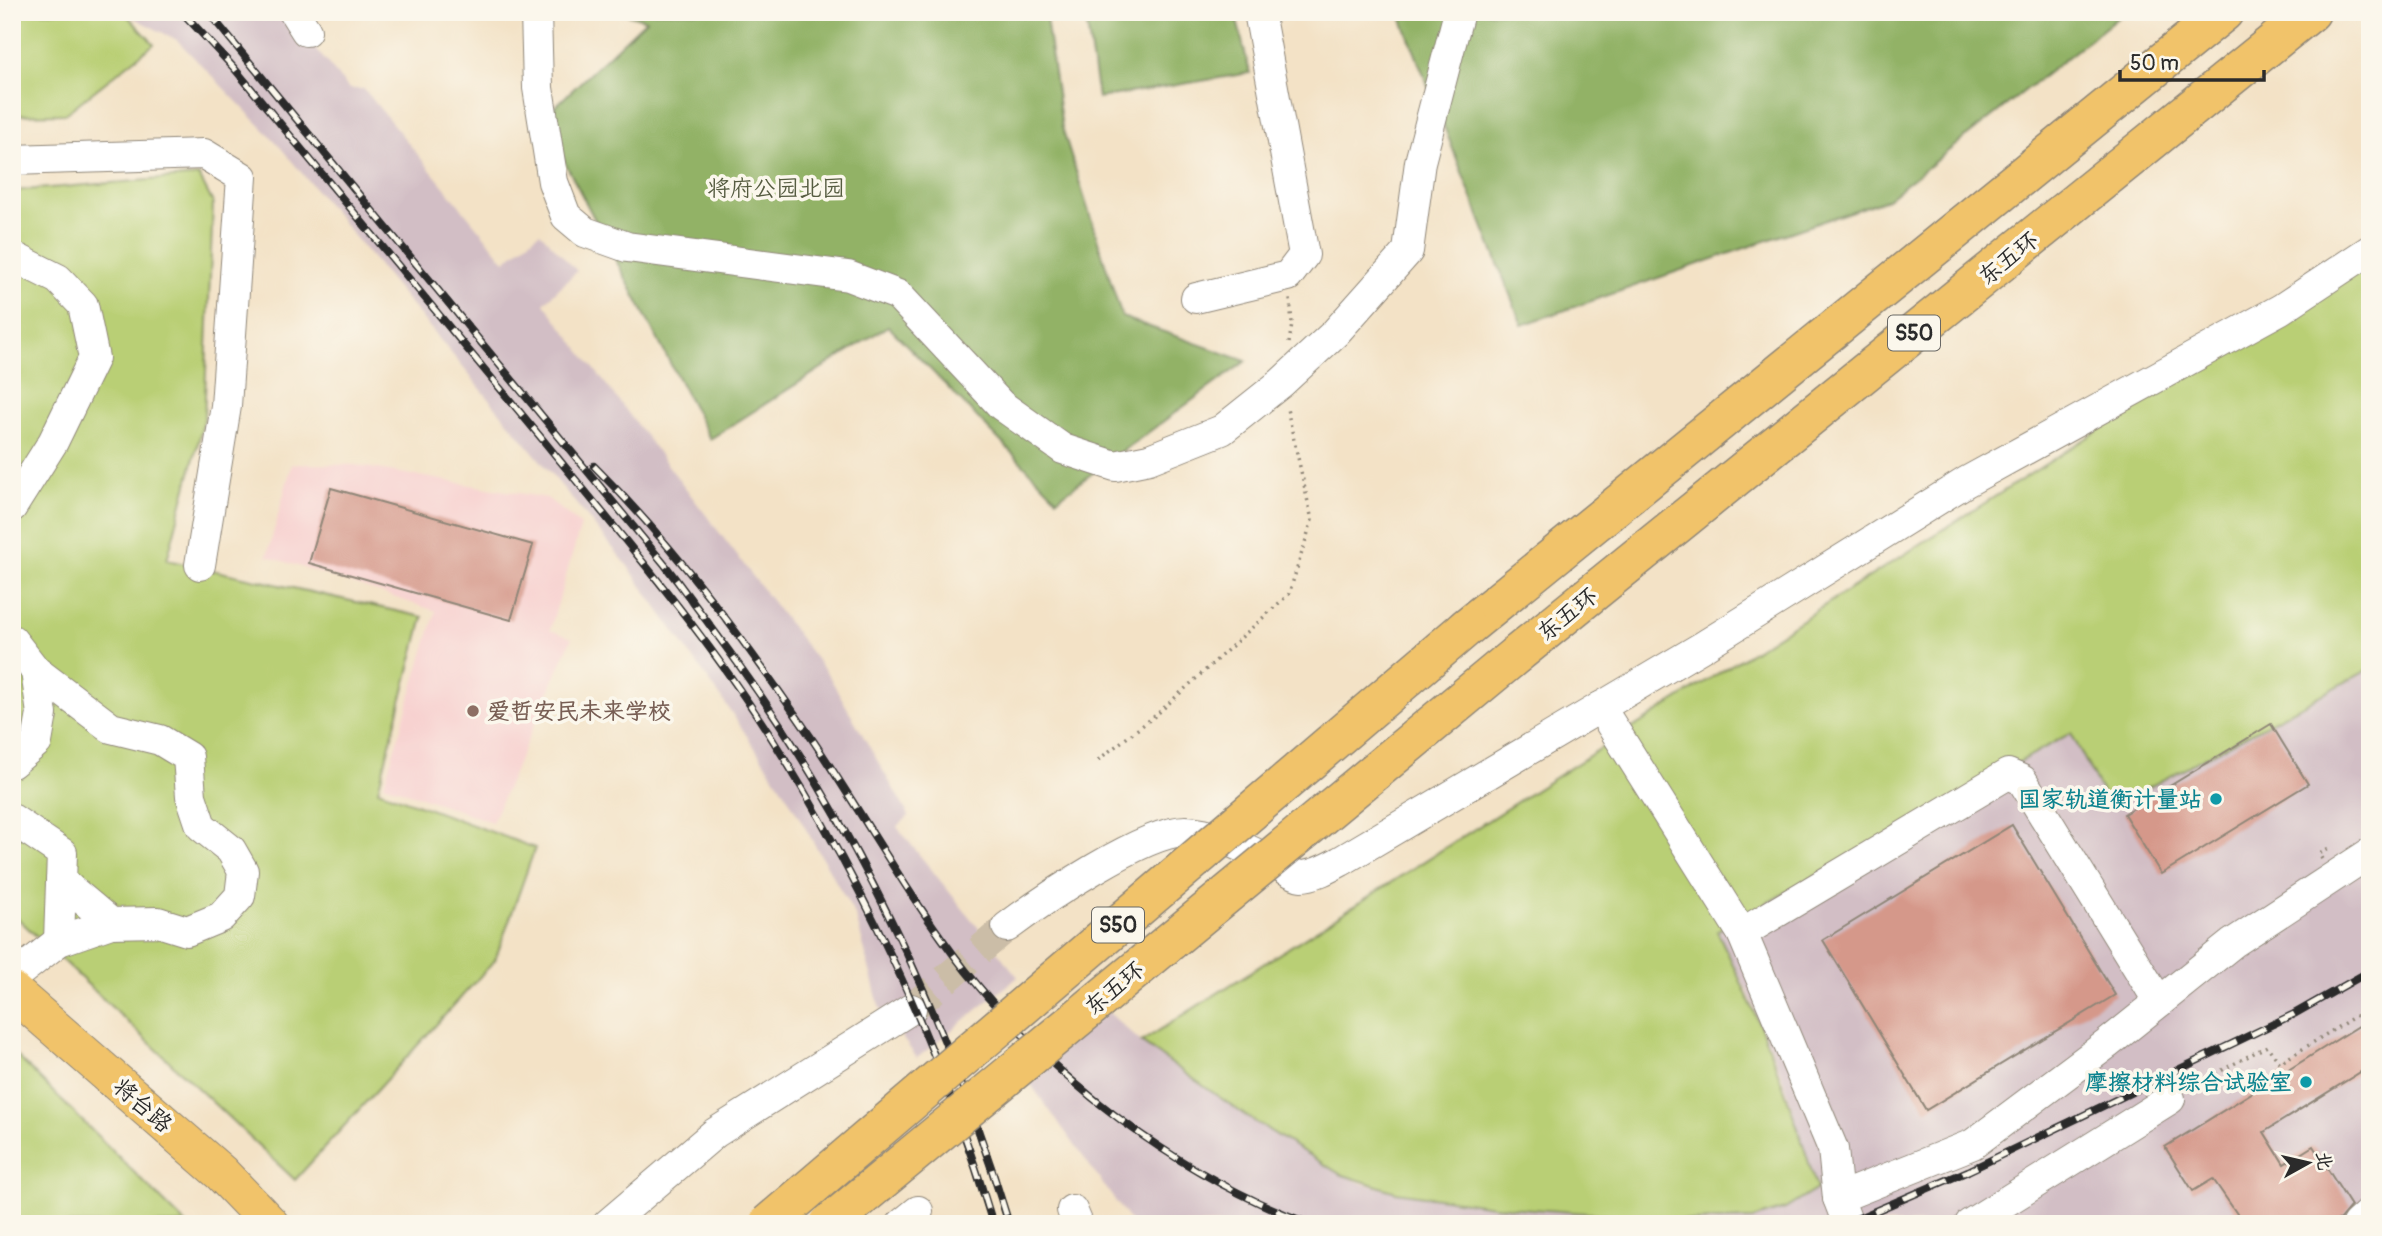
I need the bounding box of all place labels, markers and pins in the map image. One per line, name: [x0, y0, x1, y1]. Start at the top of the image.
place label: 爱哲安民未来学校: [487, 697, 671, 726]
marker: 爱哲安民未来学校: [465, 703, 481, 719]
place label: 国家轨道衡计量站: [2018, 785, 2202, 814]
marker: 国家轨道衡计量站: [2208, 791, 2224, 807]
place label: 摩擦材料综合试验室: [2085, 1068, 2292, 1097]
marker: 摩擦材料综合试验室: [2298, 1074, 2314, 1090]

